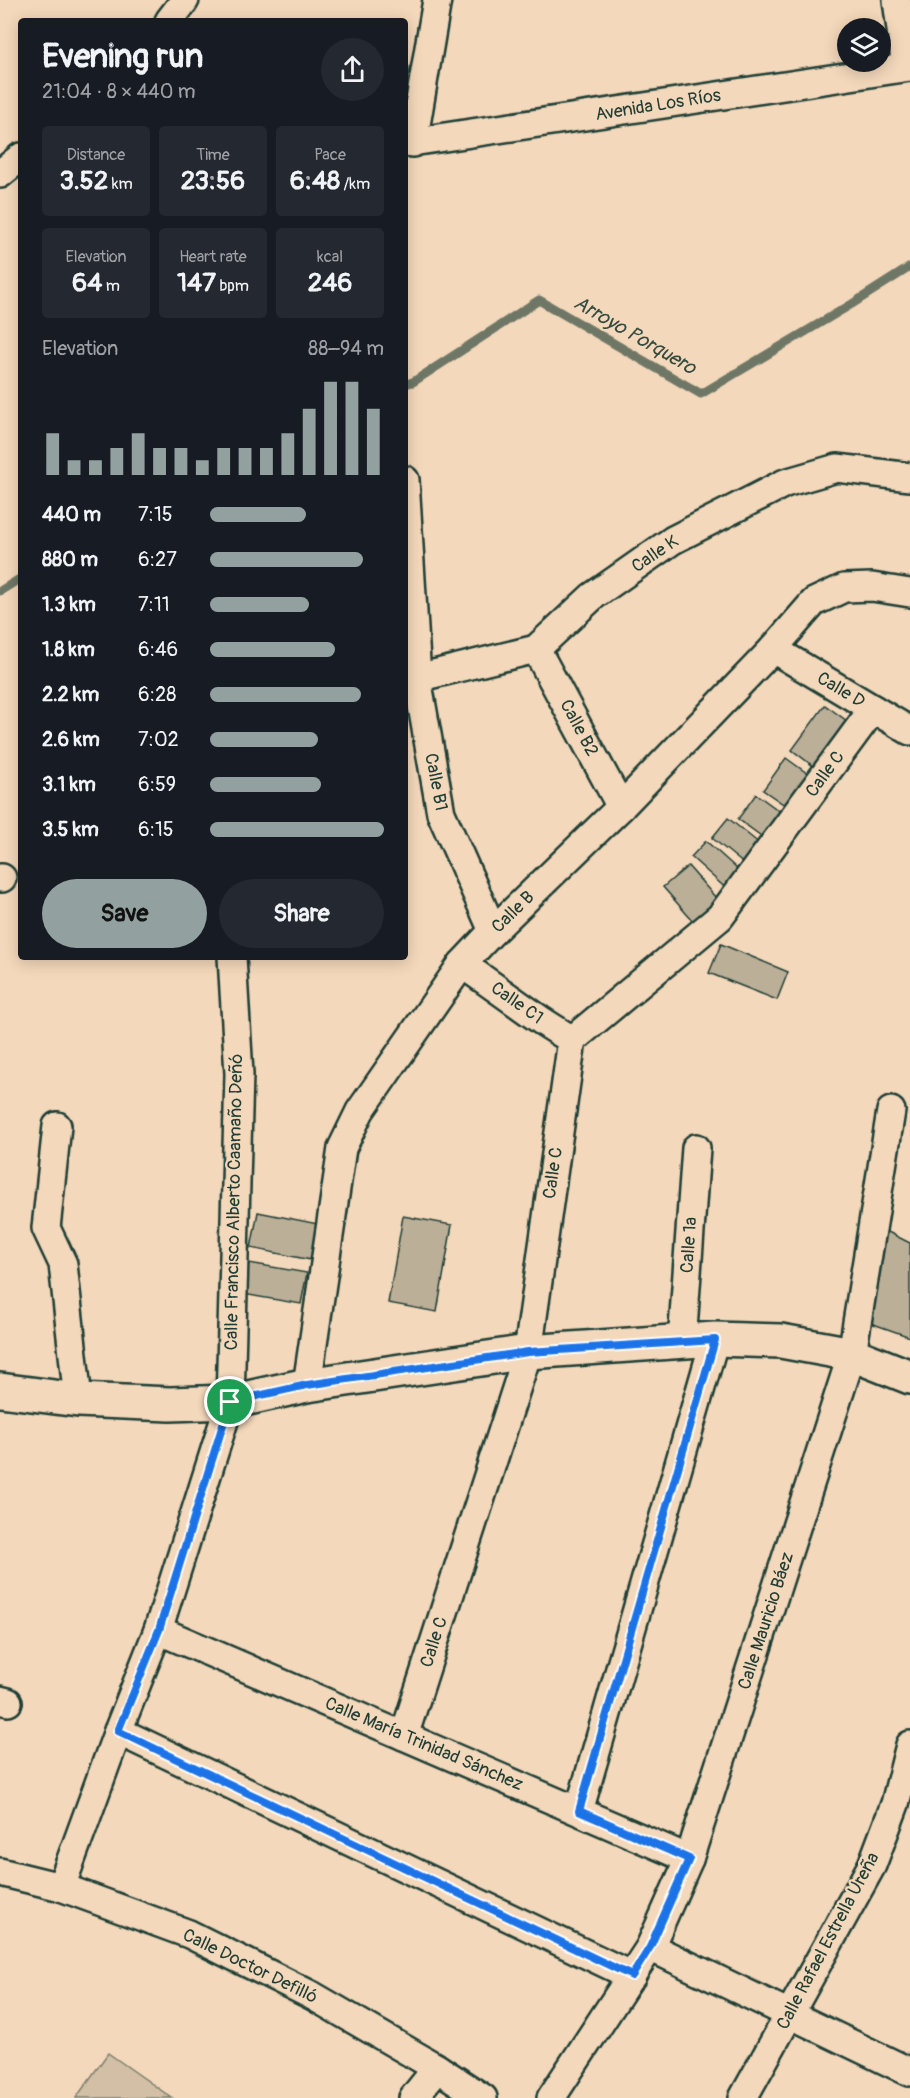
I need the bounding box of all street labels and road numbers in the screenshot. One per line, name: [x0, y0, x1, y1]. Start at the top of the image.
street label: Avenida Los Ríos: [594, 84, 722, 126]
street label: Calle K: [627, 530, 683, 578]
street label: Calle D: [813, 667, 869, 713]
street label: Calle B2: [555, 696, 603, 760]
street label: Calle C: [800, 746, 850, 802]
street label: Calle B1: [419, 751, 453, 813]
street label: Calle B: [487, 886, 539, 938]
street label: Calle C1: [486, 977, 548, 1029]
street label: Calle Francisco Alberto Caamaño Deñó: [220, 1053, 248, 1351]
street label: Calle C: [538, 1146, 568, 1200]
street label: Calle 1a: [676, 1216, 702, 1274]
street label: Calle Mauricio Báez: [733, 1549, 799, 1693]
street label: Calle C: [415, 1614, 453, 1670]
street label: Calle María Trinidad Sánchez: [321, 1692, 527, 1796]
street label: Calle Rafael Estrella Ureña: [771, 1848, 885, 2034]
street label: Calle Doctor Defilló: [179, 1923, 321, 2009]

